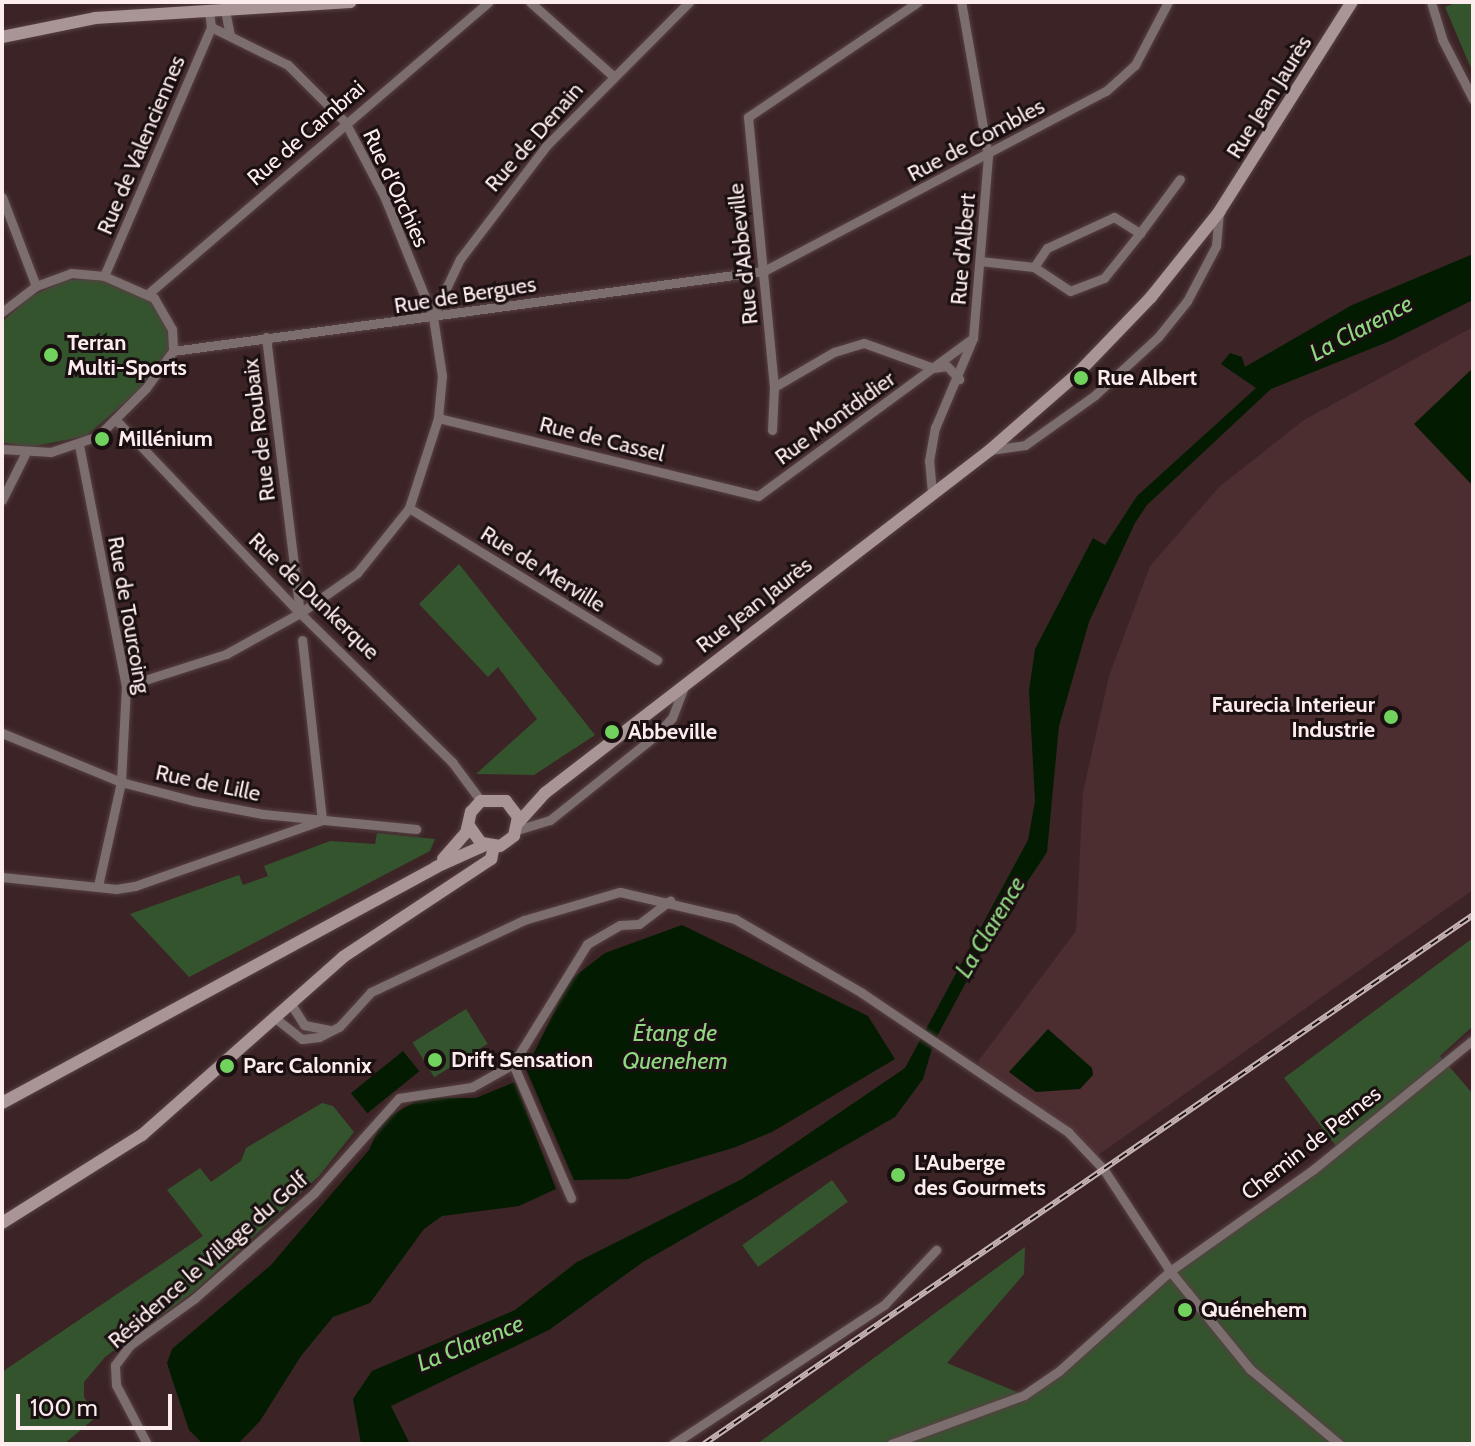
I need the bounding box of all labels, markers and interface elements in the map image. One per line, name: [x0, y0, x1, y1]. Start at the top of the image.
street label: Rue Jean Jaurès: [1221, 31, 1317, 163]
street label: Rue de Valenciennes: [91, 52, 191, 238]
street label: Rue de Cambrai: [242, 75, 370, 191]
street label: Rue de Denain: [479, 77, 589, 197]
street label: Rue de Combles: [903, 93, 1049, 187]
street label: Rue d'Orchies: [357, 125, 435, 251]
street label: Rue d'Abbeville: [722, 182, 764, 326]
street label: Rue d'Albert: [945, 192, 981, 306]
street label: Rue de Bergues: [392, 271, 538, 319]
water label: La Clarence: [1305, 289, 1417, 367]
place label: Terran Multi-Sports: [67, 329, 187, 380]
marker: Terran Multi-Sports: [42, 346, 60, 364]
street label: Rue de Roubaix: [237, 357, 281, 503]
place label: Rue Albert: [1097, 365, 1197, 391]
street label: Rue Montdidier: [770, 366, 900, 470]
marker: Rue Albert: [1072, 369, 1090, 387]
street label: Rue de Cassel: [537, 411, 667, 467]
place label: Millénium: [118, 426, 213, 452]
marker: Millénium: [93, 430, 111, 448]
street label: Rue de Merville: [476, 520, 610, 618]
street label: Rue de Dunkerque: [243, 527, 385, 665]
street label: Rue de Tourcoing: [102, 534, 156, 696]
street label: Rue Jean Jaurès: [691, 552, 817, 658]
place label: Faurecia Interieur Industrie: [1212, 691, 1375, 742]
marker: Faurecia Interieur Industrie: [1382, 708, 1400, 726]
place label: Abbeville: [628, 719, 717, 745]
marker: Abbeville: [603, 723, 621, 741]
street label: Rue de Lille: [153, 759, 263, 807]
water label: La Clarence: [949, 871, 1031, 983]
water label: Étang de Quenehem: [622, 1019, 728, 1075]
place label: Drift Sensation: [451, 1047, 593, 1073]
marker: Drift Sensation: [426, 1051, 444, 1069]
place label: Parc Calonnix: [243, 1053, 372, 1079]
marker: Parc Calonnix: [218, 1057, 236, 1075]
street label: Chemin de Pernes: [1236, 1080, 1386, 1206]
place label: L'Auberge des Gourmets: [914, 1149, 1046, 1200]
street label: Résidence le Village du Golf: [103, 1166, 313, 1354]
marker: L'Auberge des Gourmets: [889, 1166, 907, 1184]
place label: Quénehem: [1201, 1297, 1307, 1323]
marker: Quénehem: [1176, 1301, 1194, 1319]
water label: La Clarence: [412, 1309, 528, 1377]
scale bar: [20, 1378, 176, 1428]
text: 100 m: [30, 1393, 98, 1422]

